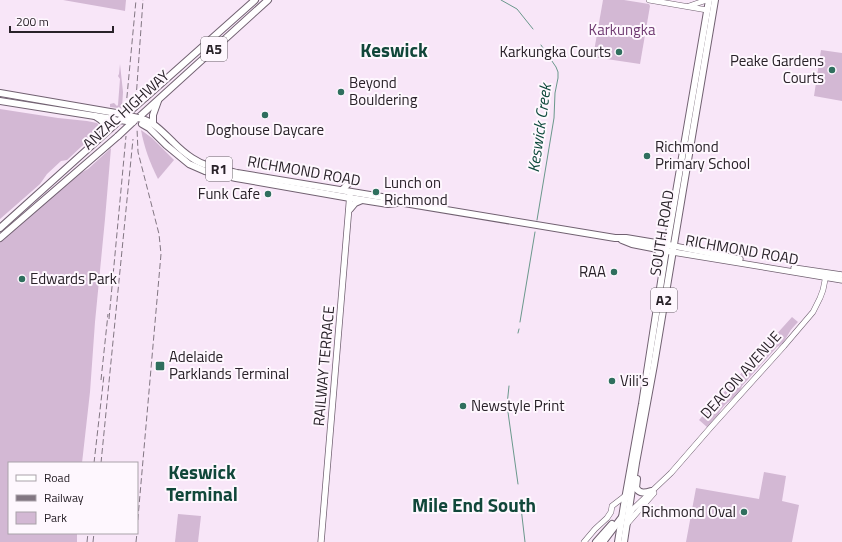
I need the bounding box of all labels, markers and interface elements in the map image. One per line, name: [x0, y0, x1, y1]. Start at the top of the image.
scale bar: [10, 8, 113, 34]
text: 200 m: [16, 12, 49, 31]
park label: Karkungka: [589, 18, 656, 41]
district label: Keswick: [360, 35, 428, 64]
road number: A5: [201, 37, 227, 61]
place label: Karkungka Courts: [500, 40, 611, 63]
marker: Karkungka Courts: [614, 47, 624, 57]
place label: Peake Gardens Courts: [730, 49, 824, 89]
street label: ANZAC HIGHWAY: [77, 64, 174, 155]
marker: Peake Gardens Courts: [827, 65, 837, 75]
place label: Beyond Bouldering: [349, 71, 418, 111]
water label: Keswick Creek: [521, 80, 557, 174]
marker: Beyond Bouldering: [336, 87, 346, 97]
marker: Doghouse Daycare: [260, 110, 270, 120]
place label: Doghouse Daycare: [206, 118, 324, 141]
place label: Richmond Primary School: [655, 135, 750, 175]
street label: RICHMOND ROAD: [246, 149, 362, 192]
marker: Richmond Primary School: [642, 151, 652, 161]
road number: R1: [206, 157, 232, 181]
place label: Lunch on Richmond: [384, 171, 448, 211]
place label: Funk Cafe: [198, 182, 260, 205]
marker: Lunch on Richmond: [371, 187, 381, 197]
street label: SOUTH ROAD: [643, 188, 680, 277]
marker: Funk Cafe: [263, 189, 273, 199]
street label: RICHMOND ROAD: [684, 228, 800, 271]
place label: RAA: [579, 260, 606, 283]
place label: Edwards Park: [30, 267, 117, 290]
marker: RAA: [609, 267, 619, 277]
marker: Edwards Park: [17, 274, 27, 284]
road number: A2: [651, 288, 677, 312]
street label: RAILWAY TERRACE: [307, 305, 340, 427]
street label: DEACON AVENUE: [695, 325, 787, 424]
place label: Adelaide Parklands Terminal: [169, 345, 289, 385]
marker: Adelaide Parklands Terminal: [154, 360, 166, 372]
place label: Vili's: [620, 369, 649, 392]
marker: Vili's: [607, 376, 617, 386]
place label: Newstyle Print: [471, 394, 565, 417]
marker: Newstyle Print: [458, 401, 468, 411]
district label: Keswick Terminal: [166, 457, 238, 508]
legend: [8, 462, 138, 534]
text: Road: [44, 468, 70, 487]
text: Railway: [44, 488, 84, 507]
district label: Mile End South: [412, 490, 536, 519]
place label: Richmond Oval: [641, 500, 736, 523]
marker: Richmond Oval: [739, 507, 749, 517]
text: Park: [44, 508, 67, 527]

